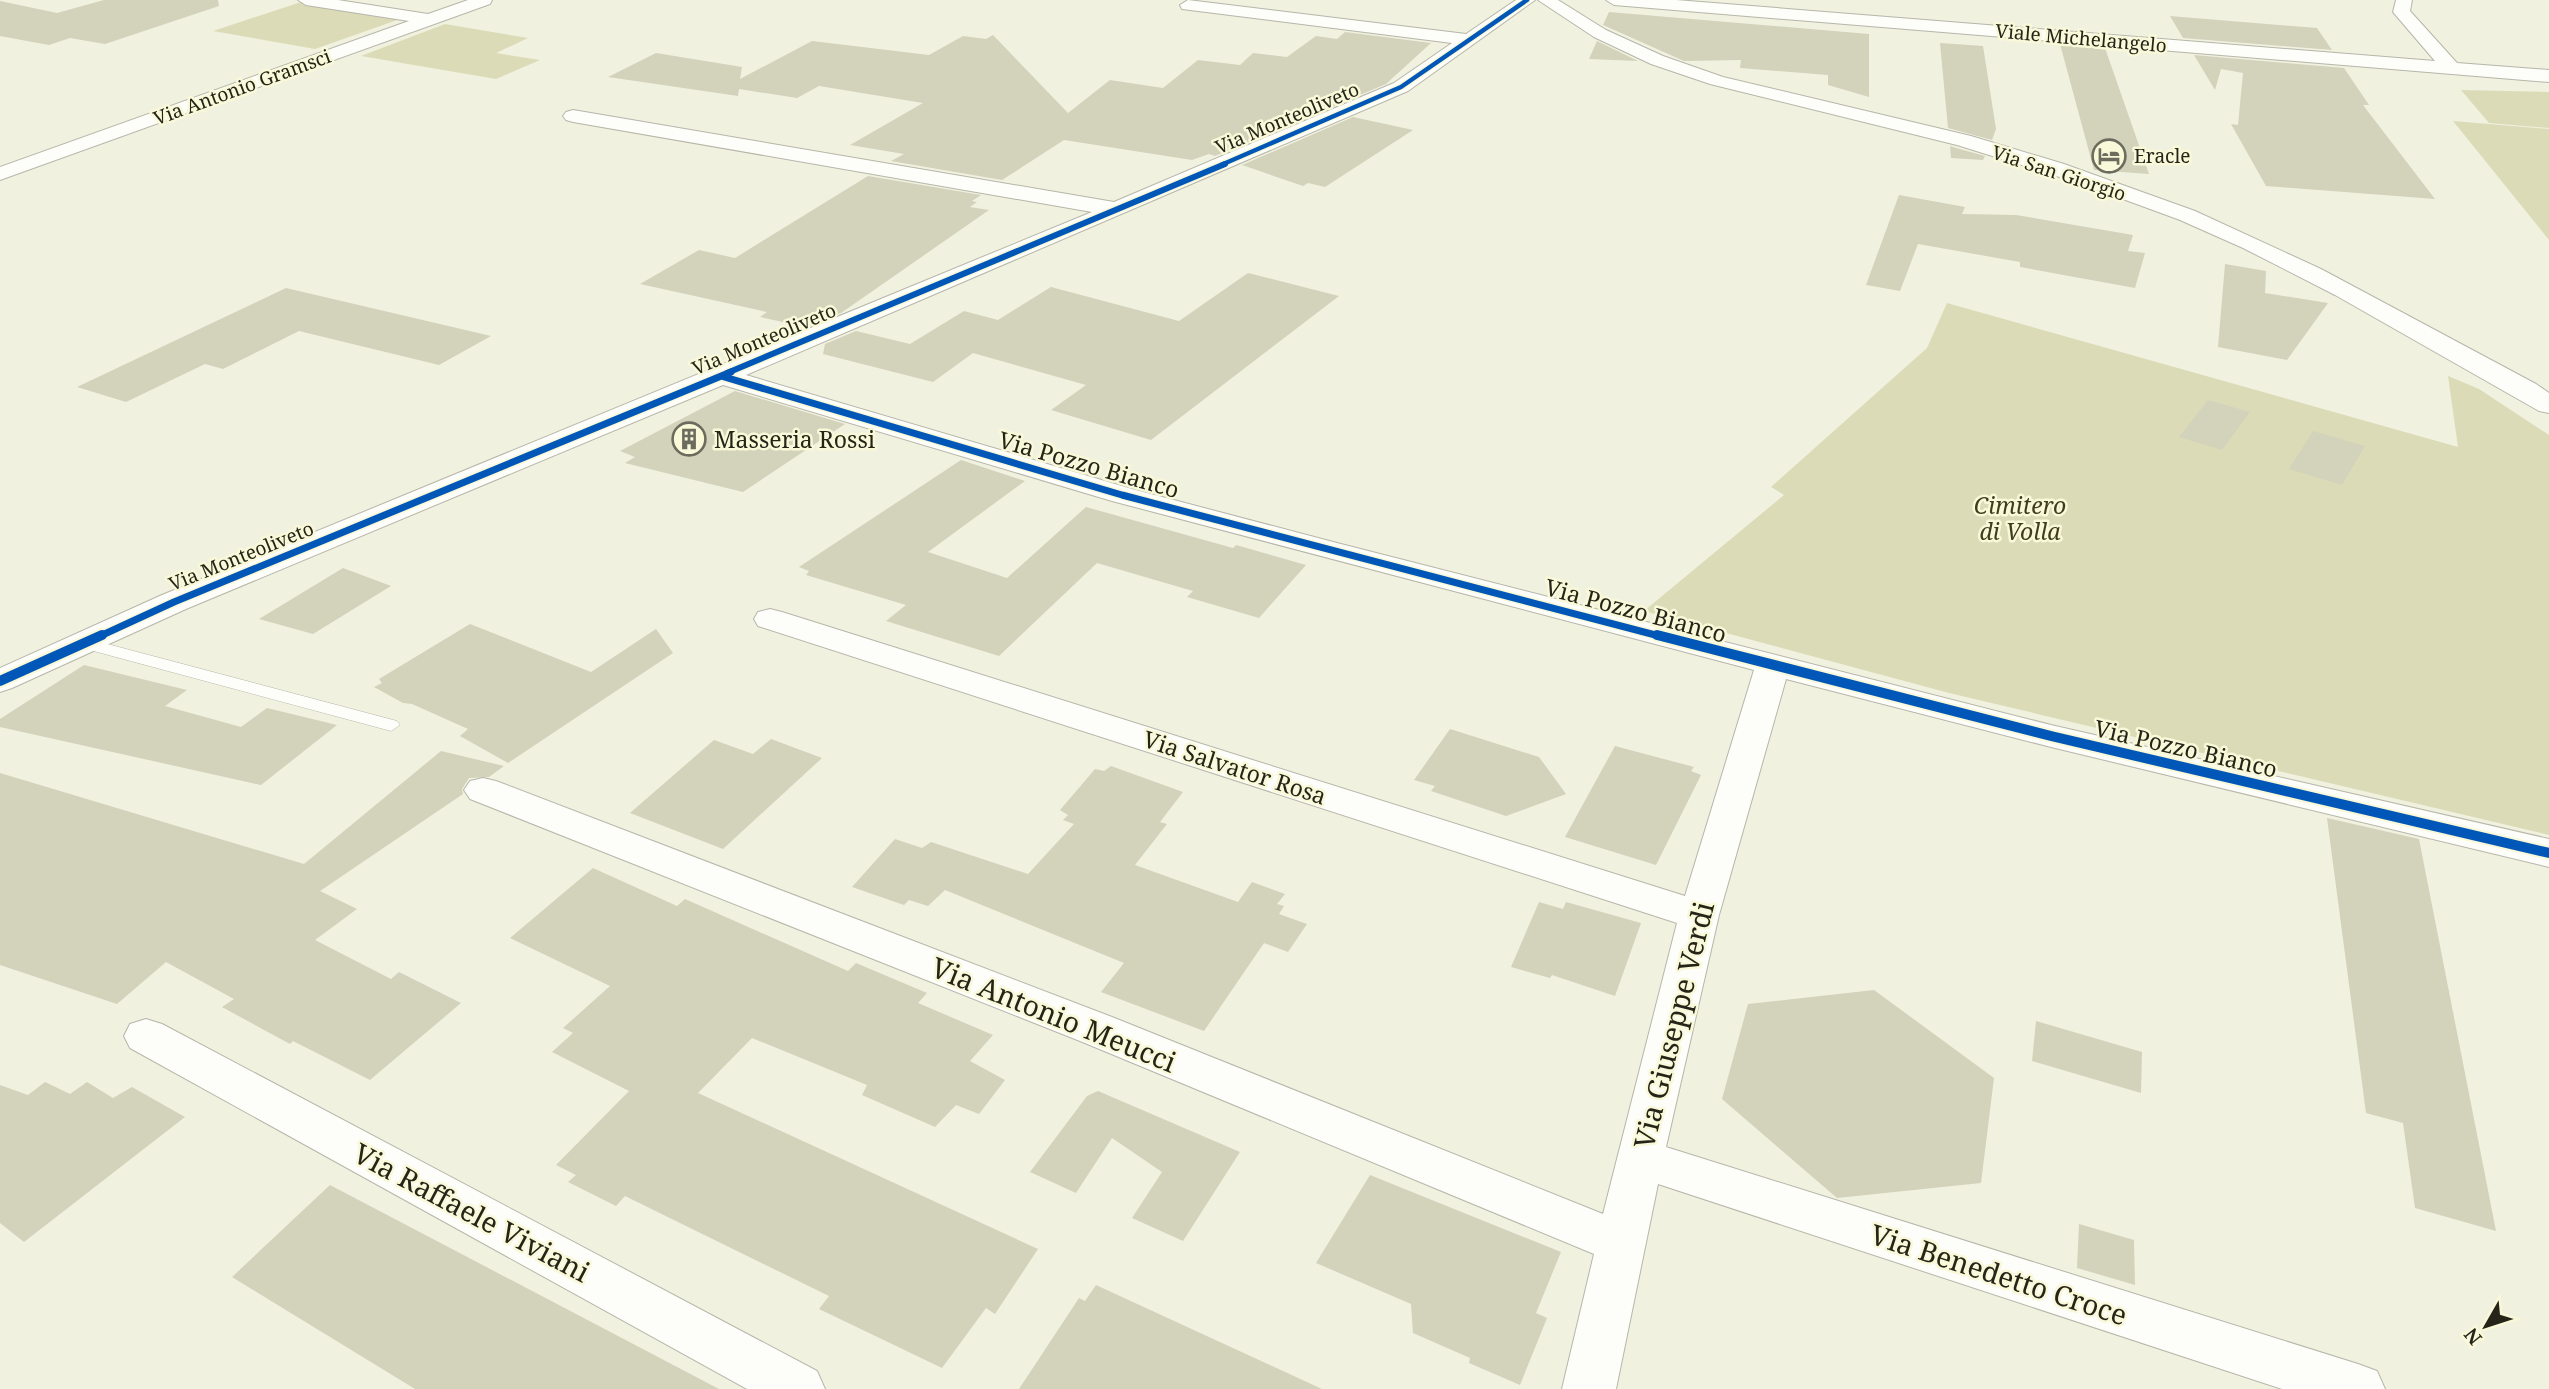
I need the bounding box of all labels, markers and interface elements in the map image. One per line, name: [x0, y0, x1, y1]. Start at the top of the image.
street label: Viale Michelangelo: [1994, 18, 2168, 58]
street label: Via Antonio Gramsci: [150, 43, 334, 131]
street label: Via Monteoliveto: [1211, 76, 1363, 160]
hotel icon: Eracle: [2090, 137, 2128, 175]
street label: Via San Giorgio: [1989, 139, 2129, 207]
place label: Eracle: [2134, 143, 2191, 169]
street label: Via Monteoliveto: [688, 297, 840, 381]
building icon: Masseria Rossi: [670, 420, 708, 458]
place label: Masseria Rossi: [714, 423, 876, 455]
street label: Via Pozzo Bianco: [995, 423, 1183, 505]
park label: Cimitero di Volla: [1974, 489, 2066, 547]
street label: Via Monteoliveto: [165, 515, 317, 597]
street label: Via Pozzo Bianco: [1542, 570, 1730, 650]
street label: Via Pozzo Bianco: [2092, 711, 2280, 785]
street label: Via Salvator Rosa: [1139, 722, 1331, 812]
street label: Via Giuseppe Verdi: [1624, 897, 1722, 1153]
street label: Via Antonio Meucci: [926, 948, 1182, 1080]
street label: Via Raffaele Viviani: [347, 1134, 597, 1290]
street label: Via Benedetto Croce: [1866, 1215, 2132, 1333]
north arrow: [2451, 1291, 2521, 1361]
text: N: [2458, 1323, 2488, 1351]

